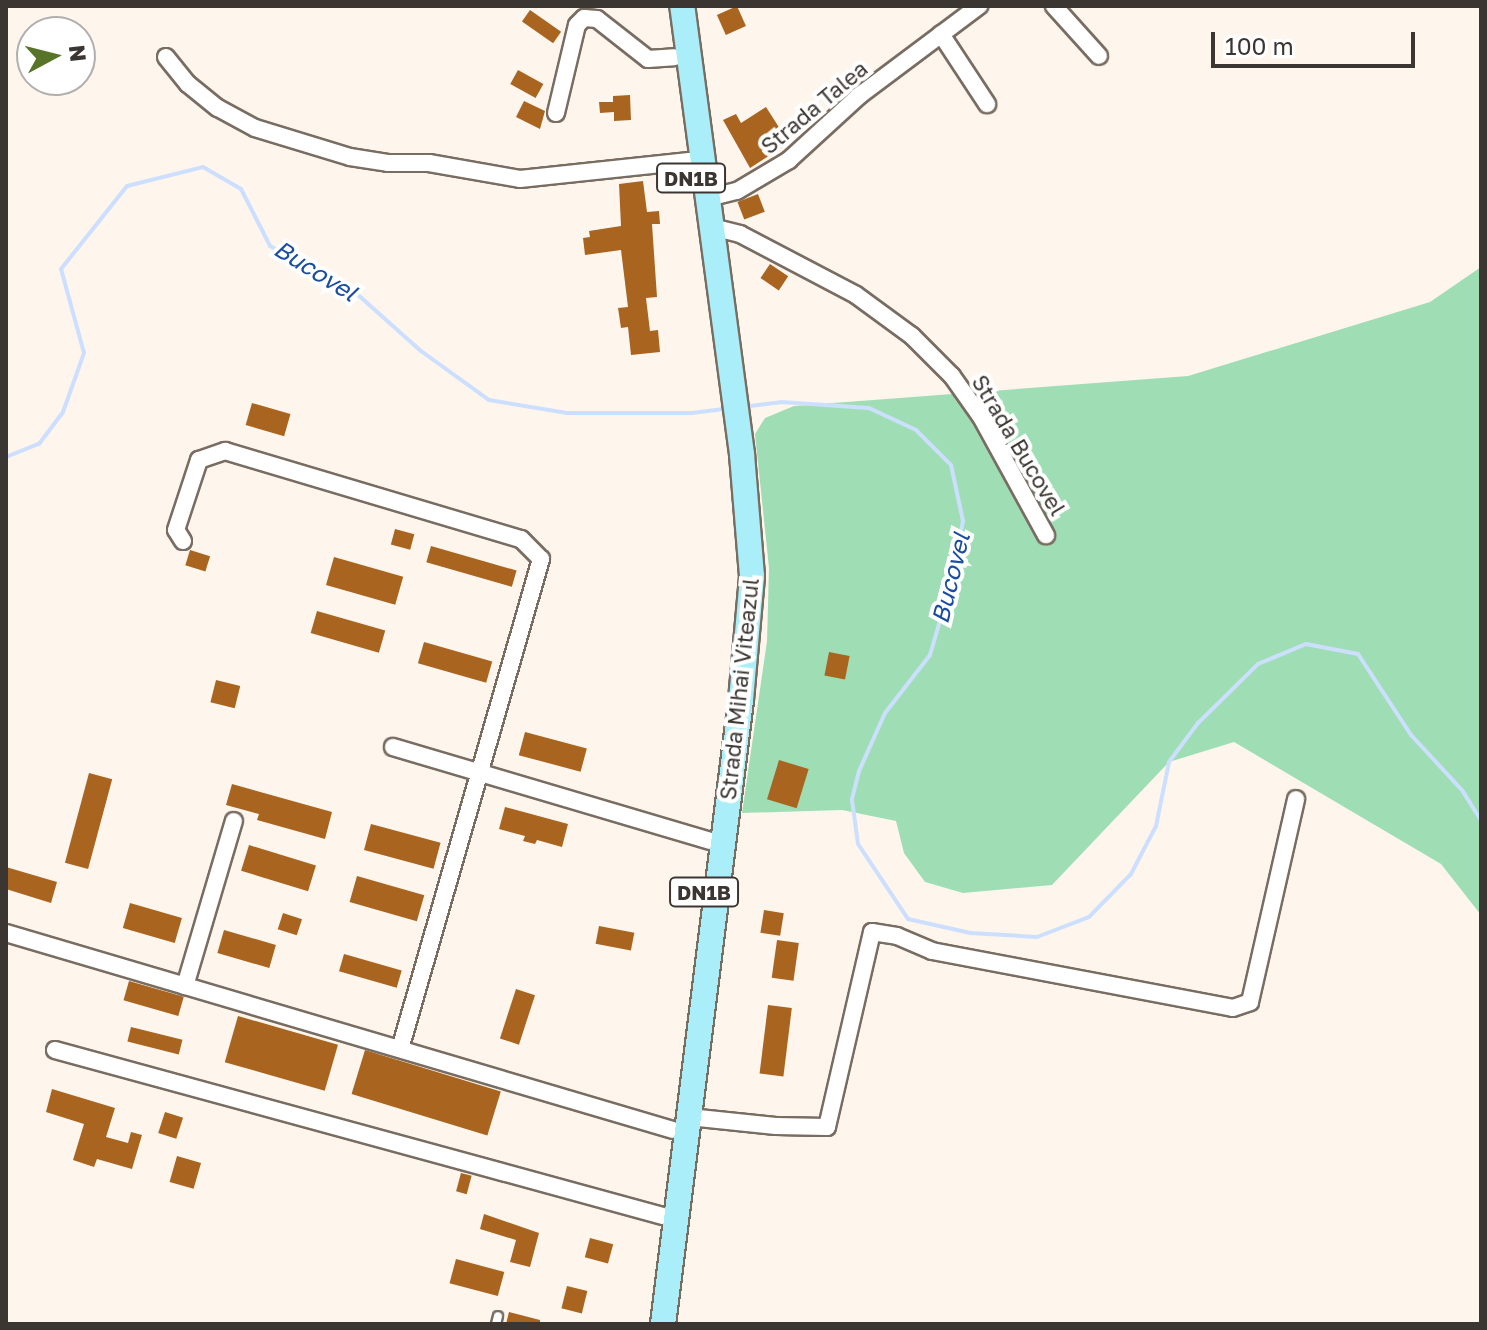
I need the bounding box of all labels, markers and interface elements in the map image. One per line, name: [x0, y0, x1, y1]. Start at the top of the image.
north arrow: [16, 16, 96, 96]
scale bar: [1215, 16, 1419, 66]
text: 100 m: [1225, 31, 1294, 60]
text: N: [64, 43, 93, 63]
street label: Strada Talea: [755, 55, 873, 159]
road number: DN1B: [655, 162, 727, 194]
water label: Bucovel: [269, 233, 363, 307]
street label: Strada Bucovel: [967, 370, 1071, 520]
water label: Bucovel: [925, 530, 975, 626]
street label: Strada Mihai Viteazul: [714, 577, 764, 801]
road number: DN1B: [668, 876, 740, 908]

